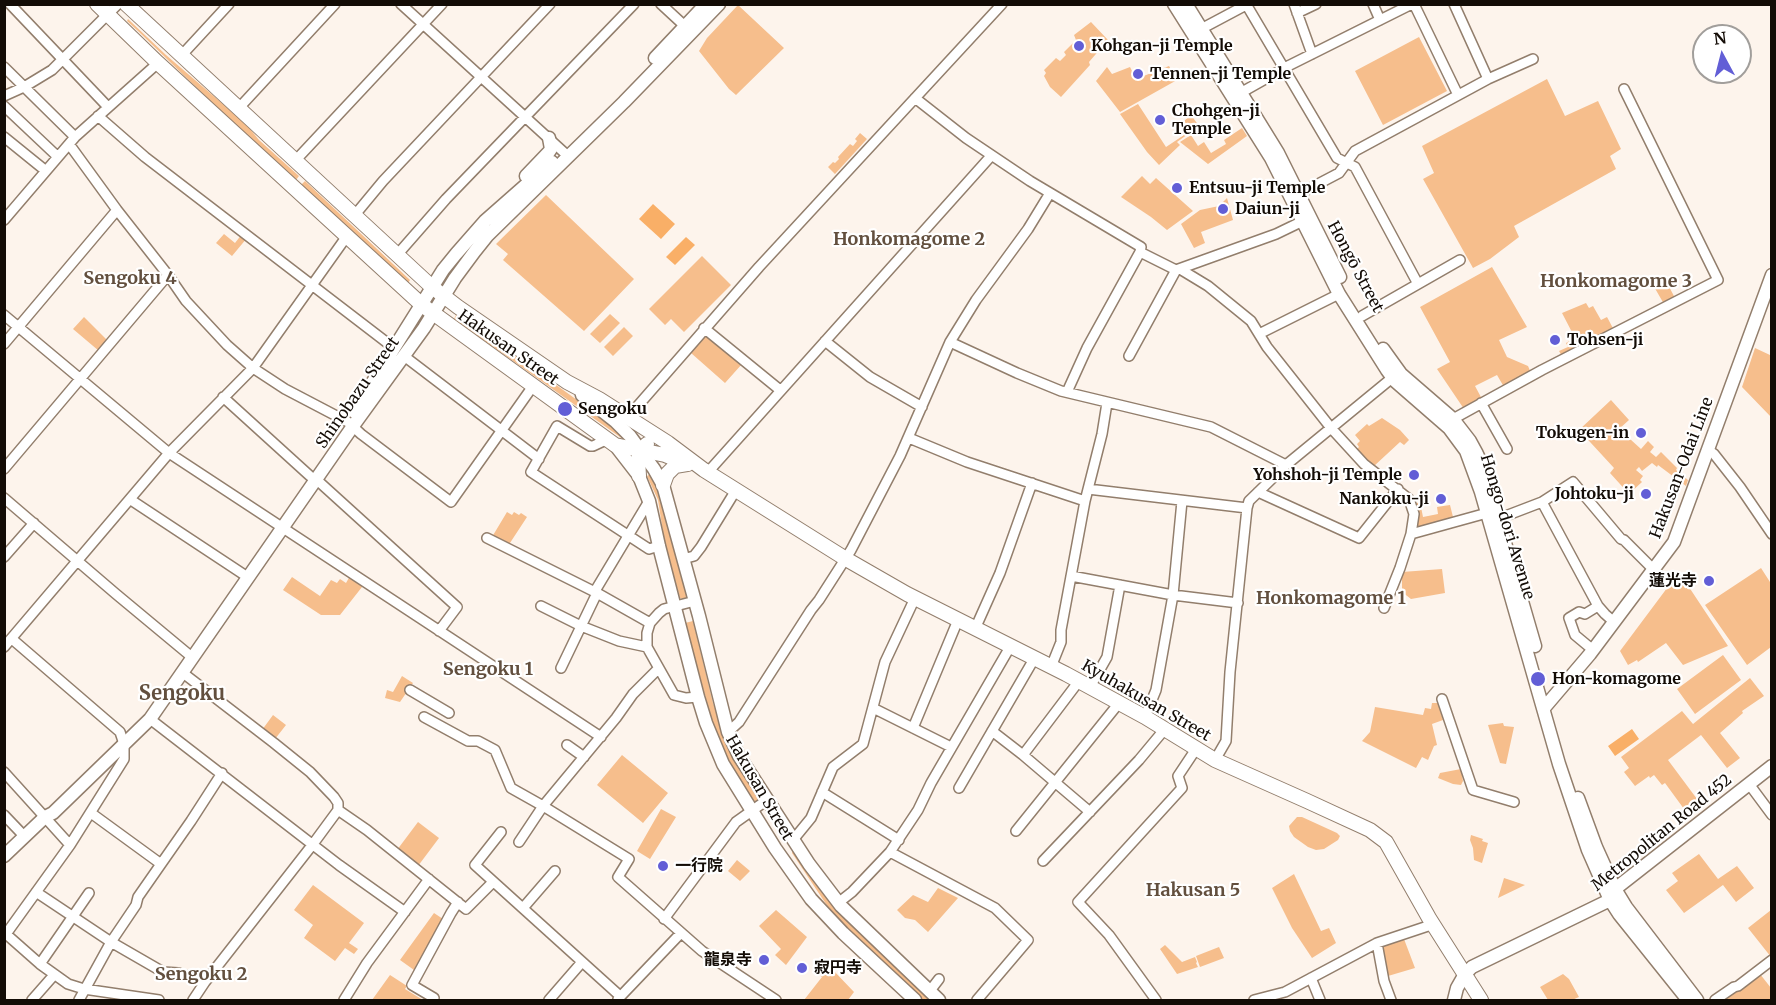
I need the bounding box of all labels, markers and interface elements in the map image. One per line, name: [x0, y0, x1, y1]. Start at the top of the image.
north arrow: [1692, 24, 1752, 84]
text: N: [1713, 27, 1728, 49]
place label: Kohgan-ji Temple: [1091, 36, 1233, 56]
marker: Kohgan-ji Temple: [1072, 39, 1086, 53]
place label: Tennen-ji Temple: [1150, 64, 1291, 84]
marker: Tennen-ji Temple: [1131, 67, 1145, 81]
place label: Chohgen-ji Temple: [1172, 101, 1260, 139]
marker: Chohgen-ji Temple: [1153, 113, 1167, 127]
place label: Entsuu-ji Temple: [1189, 178, 1325, 198]
marker: Entsuu-ji Temple: [1170, 181, 1184, 195]
place label: Daiun-ji: [1235, 199, 1300, 219]
marker: Daiun-ji: [1216, 202, 1230, 216]
street label: Hongō Street: [1323, 218, 1387, 316]
district label: Honkomagome 2: [833, 229, 985, 251]
district label: Sengoku 4: [83, 268, 177, 290]
district label: Honkomagome 3: [1540, 271, 1692, 293]
street label: Hakusan Street: [454, 306, 562, 390]
place label: Tohsen-ji: [1567, 330, 1643, 350]
street label: Shinobazu Street: [312, 333, 404, 453]
marker: Tohsen-ji: [1548, 333, 1562, 347]
street label: Hakusan-Odai Line: [1646, 395, 1718, 541]
place label: Sengoku: [578, 399, 647, 419]
marker: Sengoku: [556, 400, 574, 418]
place label: Tokugen-in: [1536, 423, 1629, 443]
marker: Tokugen-in: [1634, 426, 1648, 440]
street label: Hongo-dori Avenue: [1476, 452, 1538, 602]
place label: Yohshoh-ji Temple: [1254, 465, 1402, 485]
marker: Yohshoh-ji Temple: [1407, 468, 1421, 482]
place label: Johtoku-ji: [1555, 484, 1634, 504]
marker: Johtoku-ji: [1639, 487, 1653, 501]
place label: Nankoku-ji: [1339, 489, 1429, 509]
marker: Nankoku-ji: [1434, 492, 1448, 506]
place label: 蓮光寺: [1649, 571, 1697, 591]
marker: 蓮光寺: [1702, 574, 1716, 588]
district label: Honkomagome 1: [1256, 588, 1406, 610]
street label: Kyuhakusan Street: [1078, 656, 1214, 746]
district label: Sengoku 1: [443, 659, 533, 681]
place label: Hon-komagome: [1552, 669, 1681, 689]
marker: Hon-komagome: [1529, 670, 1547, 688]
district label: Sengoku: [139, 682, 225, 706]
street label: Hakusan Street: [721, 732, 797, 844]
street label: Metropolitan Road 452: [1588, 771, 1736, 895]
place label: 一行院: [675, 856, 723, 876]
marker: 一行院: [656, 859, 670, 873]
district label: Hakusan 5: [1146, 880, 1240, 902]
place label: 龍泉寺: [704, 950, 752, 970]
marker: 龍泉寺: [757, 953, 771, 967]
place label: 寂円寺: [814, 958, 862, 978]
marker: 寂円寺: [795, 961, 809, 975]
district label: Sengoku 2: [155, 964, 247, 986]

